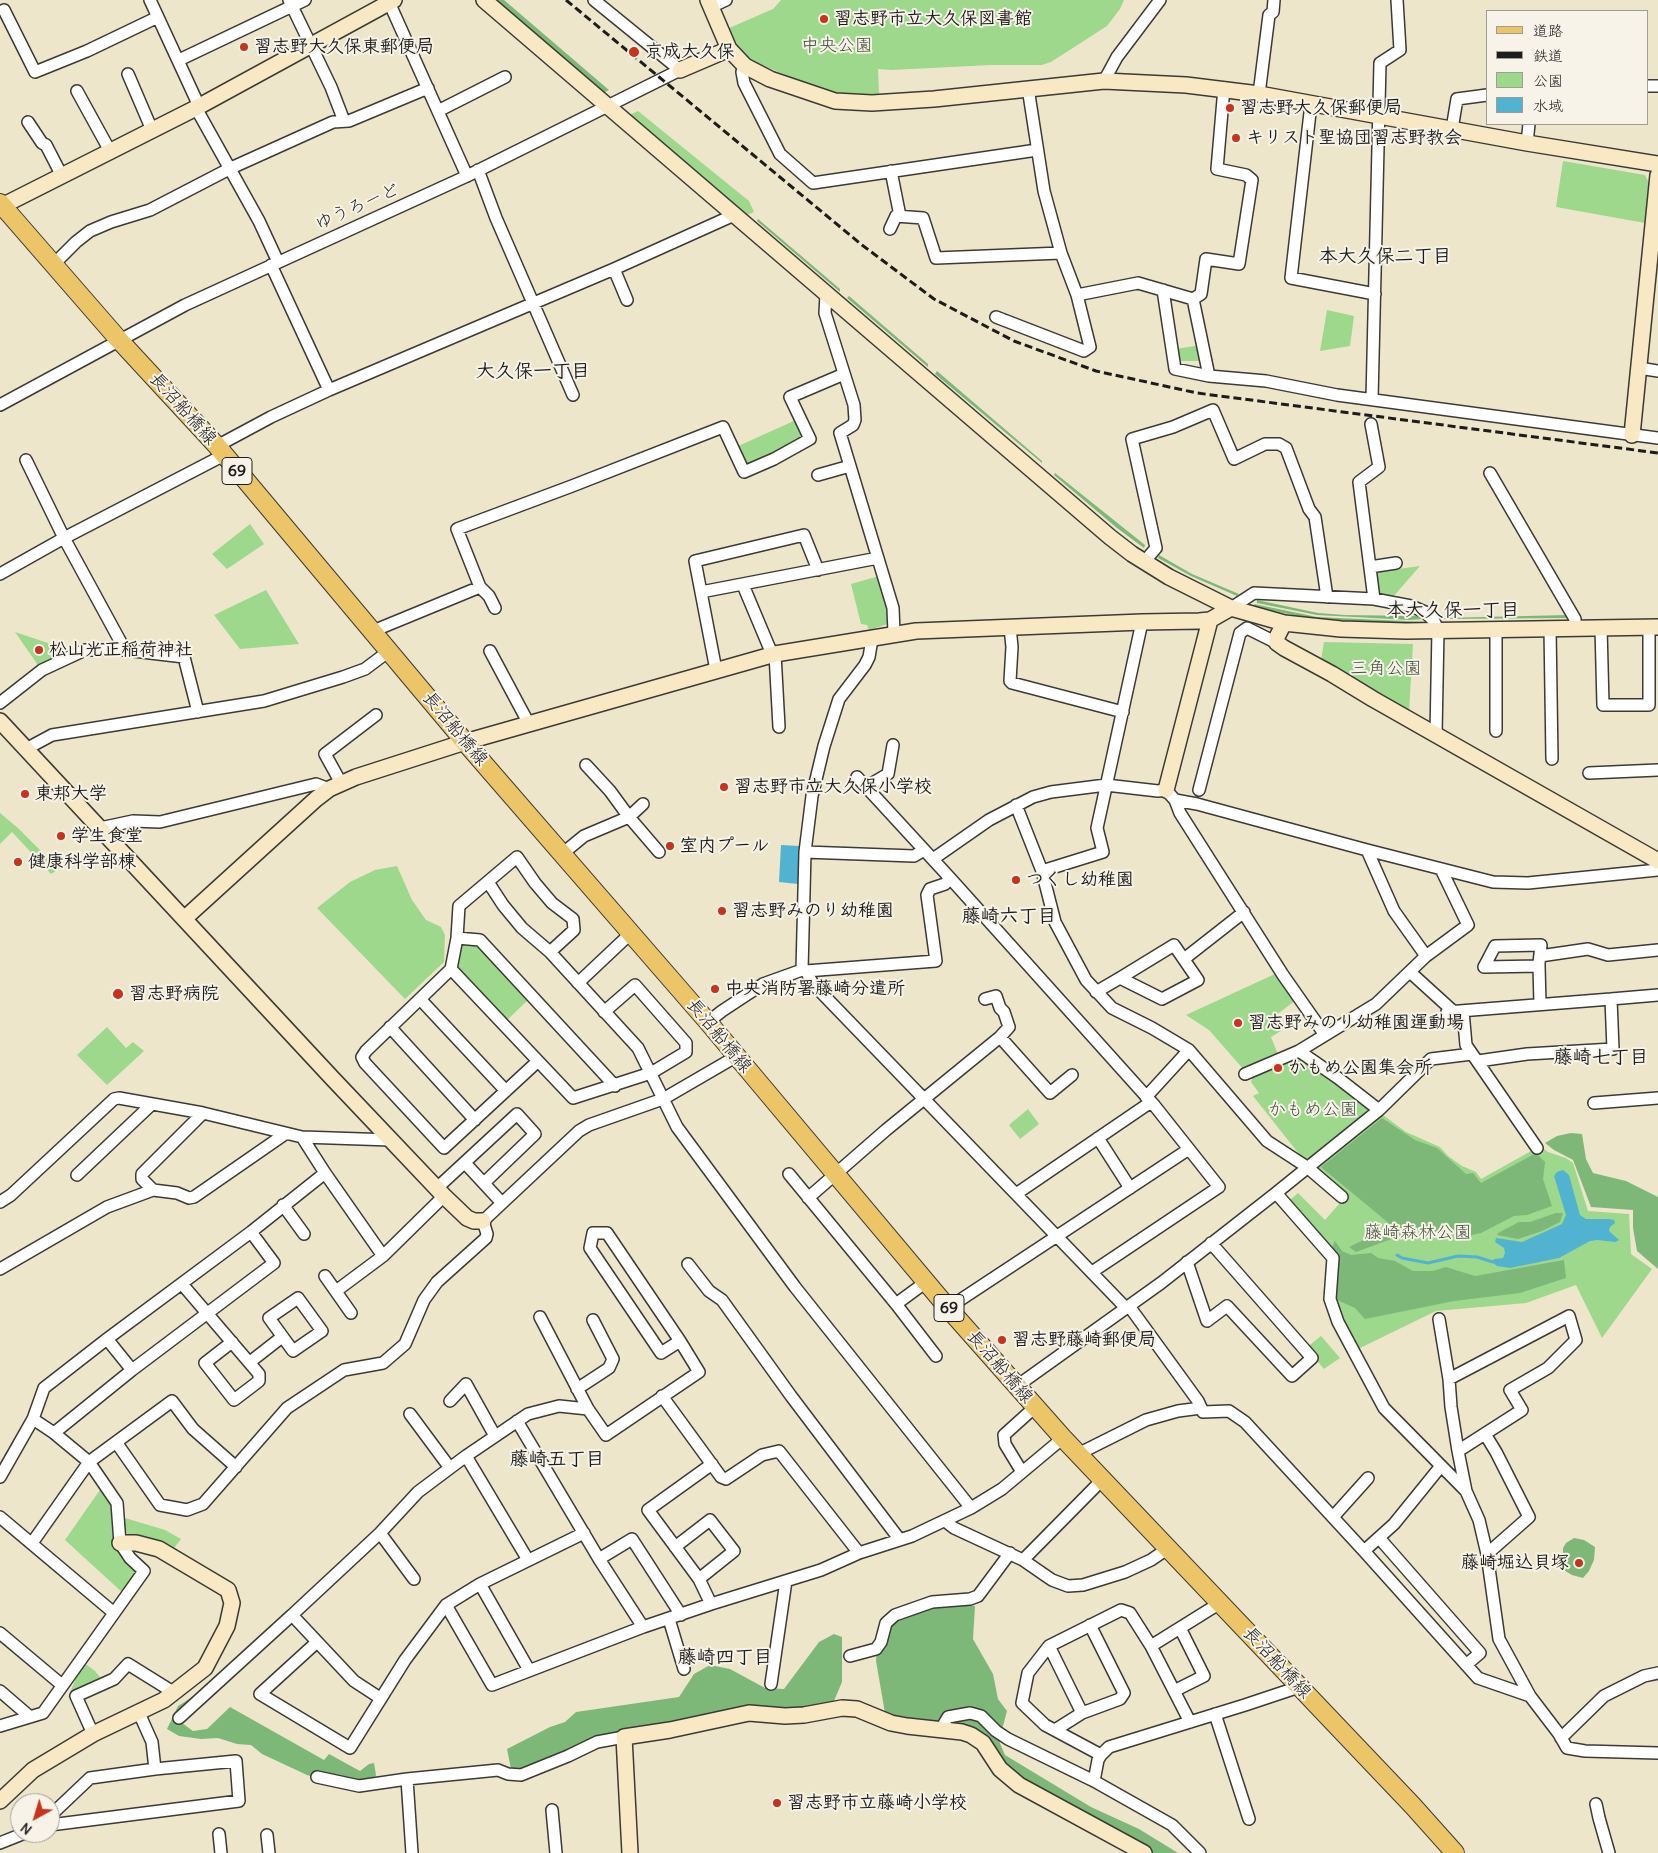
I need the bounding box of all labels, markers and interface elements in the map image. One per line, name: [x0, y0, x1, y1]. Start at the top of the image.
place label: 習志野市立大久保図書館: [834, 8, 1032, 30]
legend: [1486, 10, 1648, 125]
marker: 習志野市立大久保図書館: [818, 13, 830, 25]
text: 道路: [1533, 21, 1563, 40]
park label: 中央公園: [801, 35, 873, 57]
place label: 習志野大久保東郵便局: [254, 36, 434, 58]
marker: 習志野大久保東郵便局: [238, 41, 250, 53]
place label: 京成大久保: [645, 41, 735, 63]
marker: 京成大久保: [627, 45, 641, 59]
text: 鉄道: [1533, 46, 1563, 65]
text: 公園: [1533, 71, 1563, 90]
text: 水域: [1533, 96, 1563, 115]
place label: 習志野大久保郵便局: [1240, 97, 1402, 119]
marker: 習志野大久保郵便局: [1224, 102, 1236, 114]
place label: キリスト聖協団習志野教会: [1246, 127, 1462, 149]
marker: キリスト聖協団習志野教会: [1230, 132, 1242, 144]
street label: ゆうろーど: [312, 179, 402, 235]
district label: 本大久保二丁目: [1319, 246, 1451, 268]
district label: 大久保一丁目: [476, 361, 590, 383]
street label: 長沼船橋線: [145, 368, 221, 450]
road number: 69: [222, 458, 252, 484]
district label: 本大久保一丁目: [1387, 600, 1519, 622]
place label: 松山光正稲荷神社: [49, 639, 193, 661]
marker: 松山光正稲荷神社: [33, 644, 45, 656]
park label: 三角公園: [1350, 658, 1422, 680]
street label: 長沼船橋線: [418, 688, 492, 770]
place label: 習志野市立大久保小学校: [734, 776, 932, 798]
marker: 習志野市立大久保小学校: [718, 781, 730, 793]
place label: 東邦大学: [35, 783, 107, 805]
marker: 東邦大学: [19, 788, 31, 800]
place label: 学生食堂: [71, 825, 143, 847]
marker: 学生食堂: [55, 830, 67, 842]
place label: 室内プール: [680, 835, 769, 857]
marker: 室内プール: [664, 840, 676, 852]
place label: 健康科学部棟: [28, 851, 136, 873]
marker: 健康科学部棟: [12, 856, 24, 868]
place label: つくし幼稚園: [1026, 869, 1134, 891]
marker: つくし幼稚園: [1010, 874, 1022, 886]
place label: 習志野みのり幼稚園: [732, 900, 894, 922]
marker: 習志野みのり幼稚園: [716, 905, 728, 917]
district label: 藤崎六丁目: [962, 906, 1056, 928]
place label: 中央消防署藤崎分遣所: [725, 978, 905, 1000]
place label: 習志野病院: [129, 983, 219, 1005]
marker: 中央消防署藤崎分遣所: [709, 983, 721, 995]
marker: 習志野病院: [111, 987, 125, 1001]
street label: 長沼船橋線: [682, 995, 756, 1077]
place label: 習志野みのり幼稚園運動場: [1248, 1012, 1464, 1034]
marker: 習志野みのり幼稚園運動場: [1232, 1017, 1244, 1029]
district label: 藤崎七丁目: [1554, 1047, 1648, 1069]
place label: かもめ公園集会所: [1288, 1057, 1432, 1079]
marker: かもめ公園集会所: [1272, 1062, 1284, 1074]
park label: かもめ公園: [1268, 1099, 1358, 1121]
park label: 藤崎森林公園: [1364, 1222, 1472, 1244]
road number: 69: [934, 1295, 964, 1322]
street label: 長沼船橋線: [962, 1326, 1038, 1408]
place label: 習志野藤崎郵便局: [1012, 1329, 1156, 1351]
marker: 習志野藤崎郵便局: [996, 1334, 1008, 1346]
district label: 藤崎五丁目: [510, 1449, 604, 1471]
place label: 藤崎堀込貝塚: [1461, 1552, 1569, 1574]
marker: 藤崎堀込貝塚: [1573, 1557, 1585, 1569]
street label: 長沼船橋線: [1238, 1623, 1316, 1703]
district label: 藤崎四丁目: [678, 1647, 772, 1669]
place label: 習志野市立藤崎小学校: [787, 1792, 967, 1814]
north arrow: [10, 1793, 60, 1843]
marker: 習志野市立藤崎小学校: [771, 1797, 783, 1809]
text: N: [17, 1819, 36, 1839]

